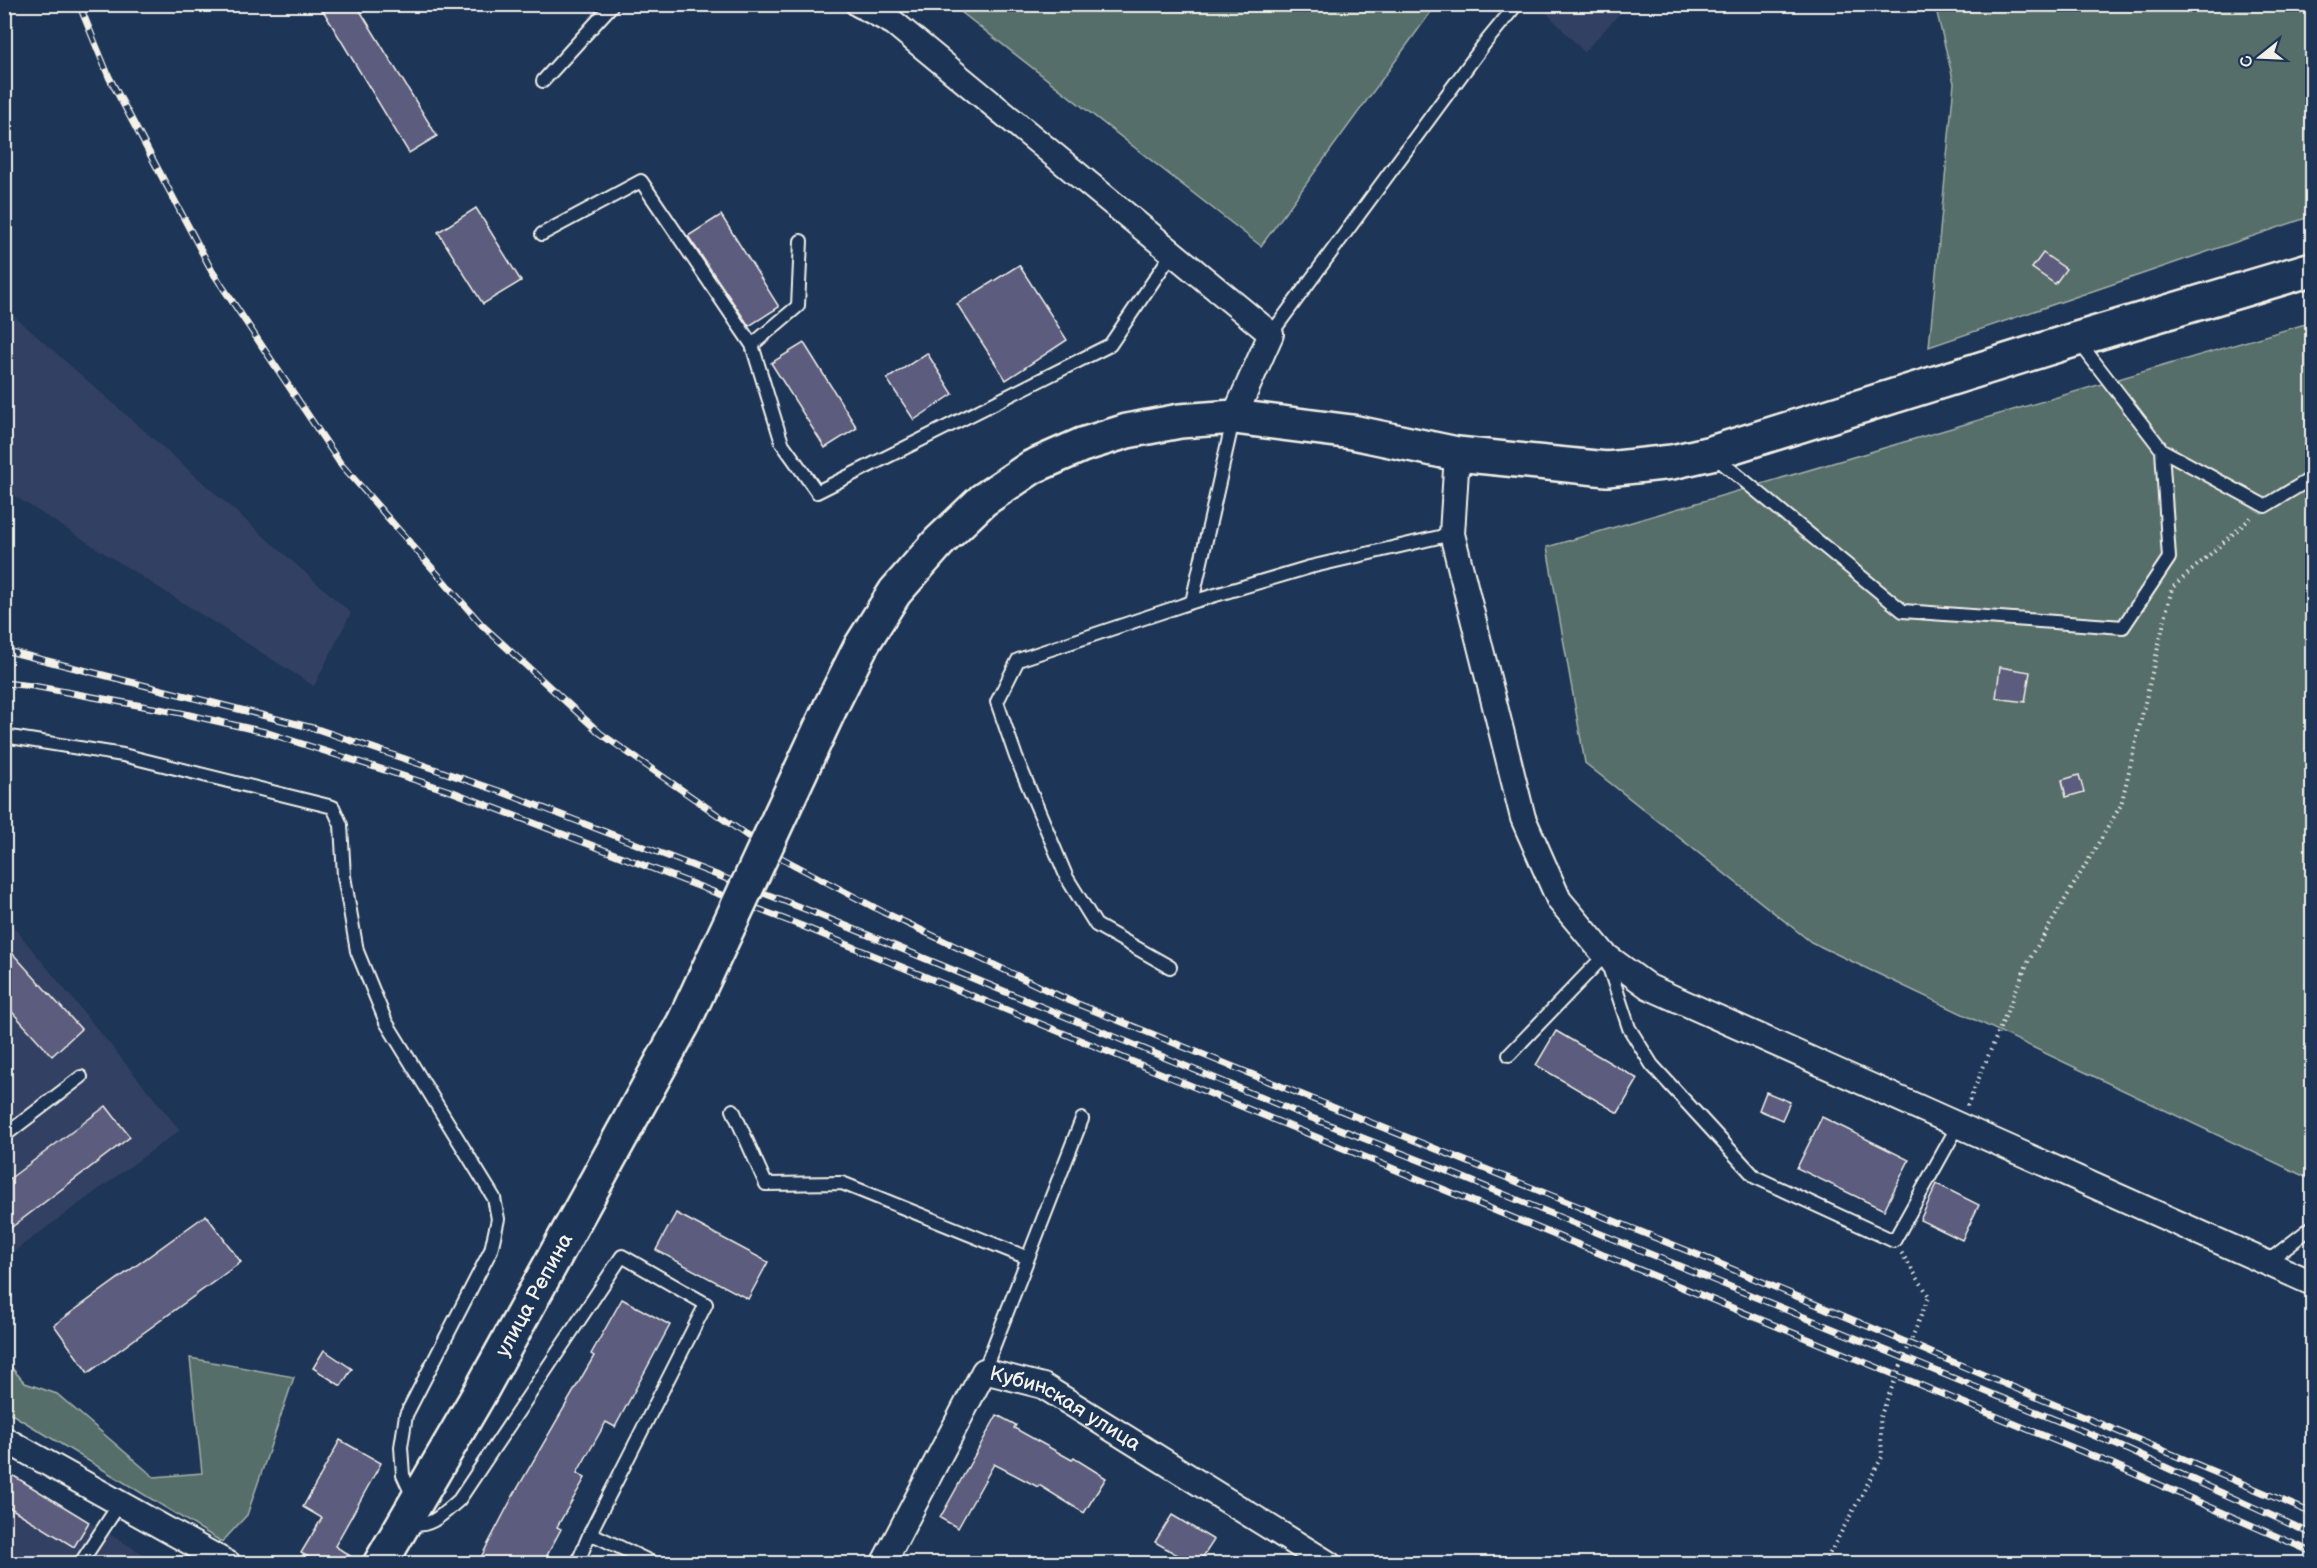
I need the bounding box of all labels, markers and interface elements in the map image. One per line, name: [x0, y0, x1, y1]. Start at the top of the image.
north arrow: [2230, 27, 2290, 87]
text: С: [2236, 53, 2258, 69]
street label: улица Репина: [490, 1228, 578, 1361]
street label: Кубинская улица: [987, 1360, 1146, 1457]

